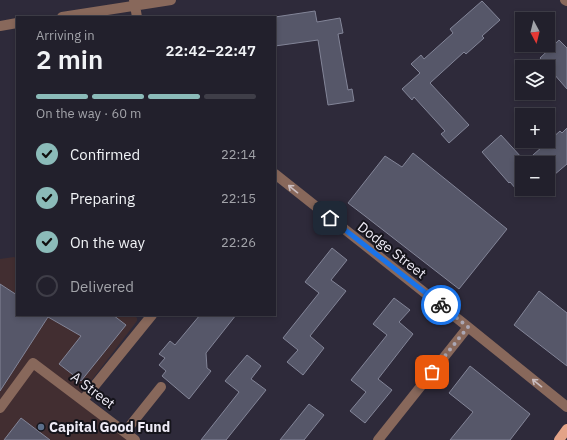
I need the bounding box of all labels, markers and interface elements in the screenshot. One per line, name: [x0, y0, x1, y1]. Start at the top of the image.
north arrow: [515, 12, 555, 52]
map controls: [515, 12, 555, 196]
text: Arriving in: [36, 27, 95, 44]
text: 22:42–22:47: [166, 41, 256, 60]
text: 2 min: [36, 42, 103, 76]
button: layers: [515, 60, 555, 100]
text: On the way · 60 m: [36, 105, 141, 122]
button: +: [515, 108, 555, 148]
icon: check: [36, 143, 58, 165]
text: Confirmed: [70, 145, 140, 164]
text: 22:14: [221, 146, 256, 163]
button: −: [515, 156, 555, 196]
one-way arrow: [287, 184, 298, 193]
icon: check: [36, 187, 58, 209]
text: Preparing: [70, 189, 135, 208]
text: 22:15: [221, 190, 256, 207]
pin: [313, 201, 347, 235]
icon: home: [319, 207, 341, 229]
street label: Dodge Street: [354, 218, 430, 282]
icon: check: [36, 231, 58, 253]
text: On the way: [70, 233, 145, 252]
text: 22:26: [221, 234, 256, 251]
text: Delivered: [70, 277, 134, 296]
courier: [421, 285, 461, 325]
icon: bike: [430, 294, 452, 316]
pin: [415, 355, 449, 389]
icon: bag: [421, 361, 443, 383]
street label: A Street: [67, 368, 119, 412]
one-way arrow: [531, 378, 542, 387]
place label: Capital Good Fund: [49, 418, 170, 436]
marker: Capital Good Fund: [36, 422, 46, 432]

